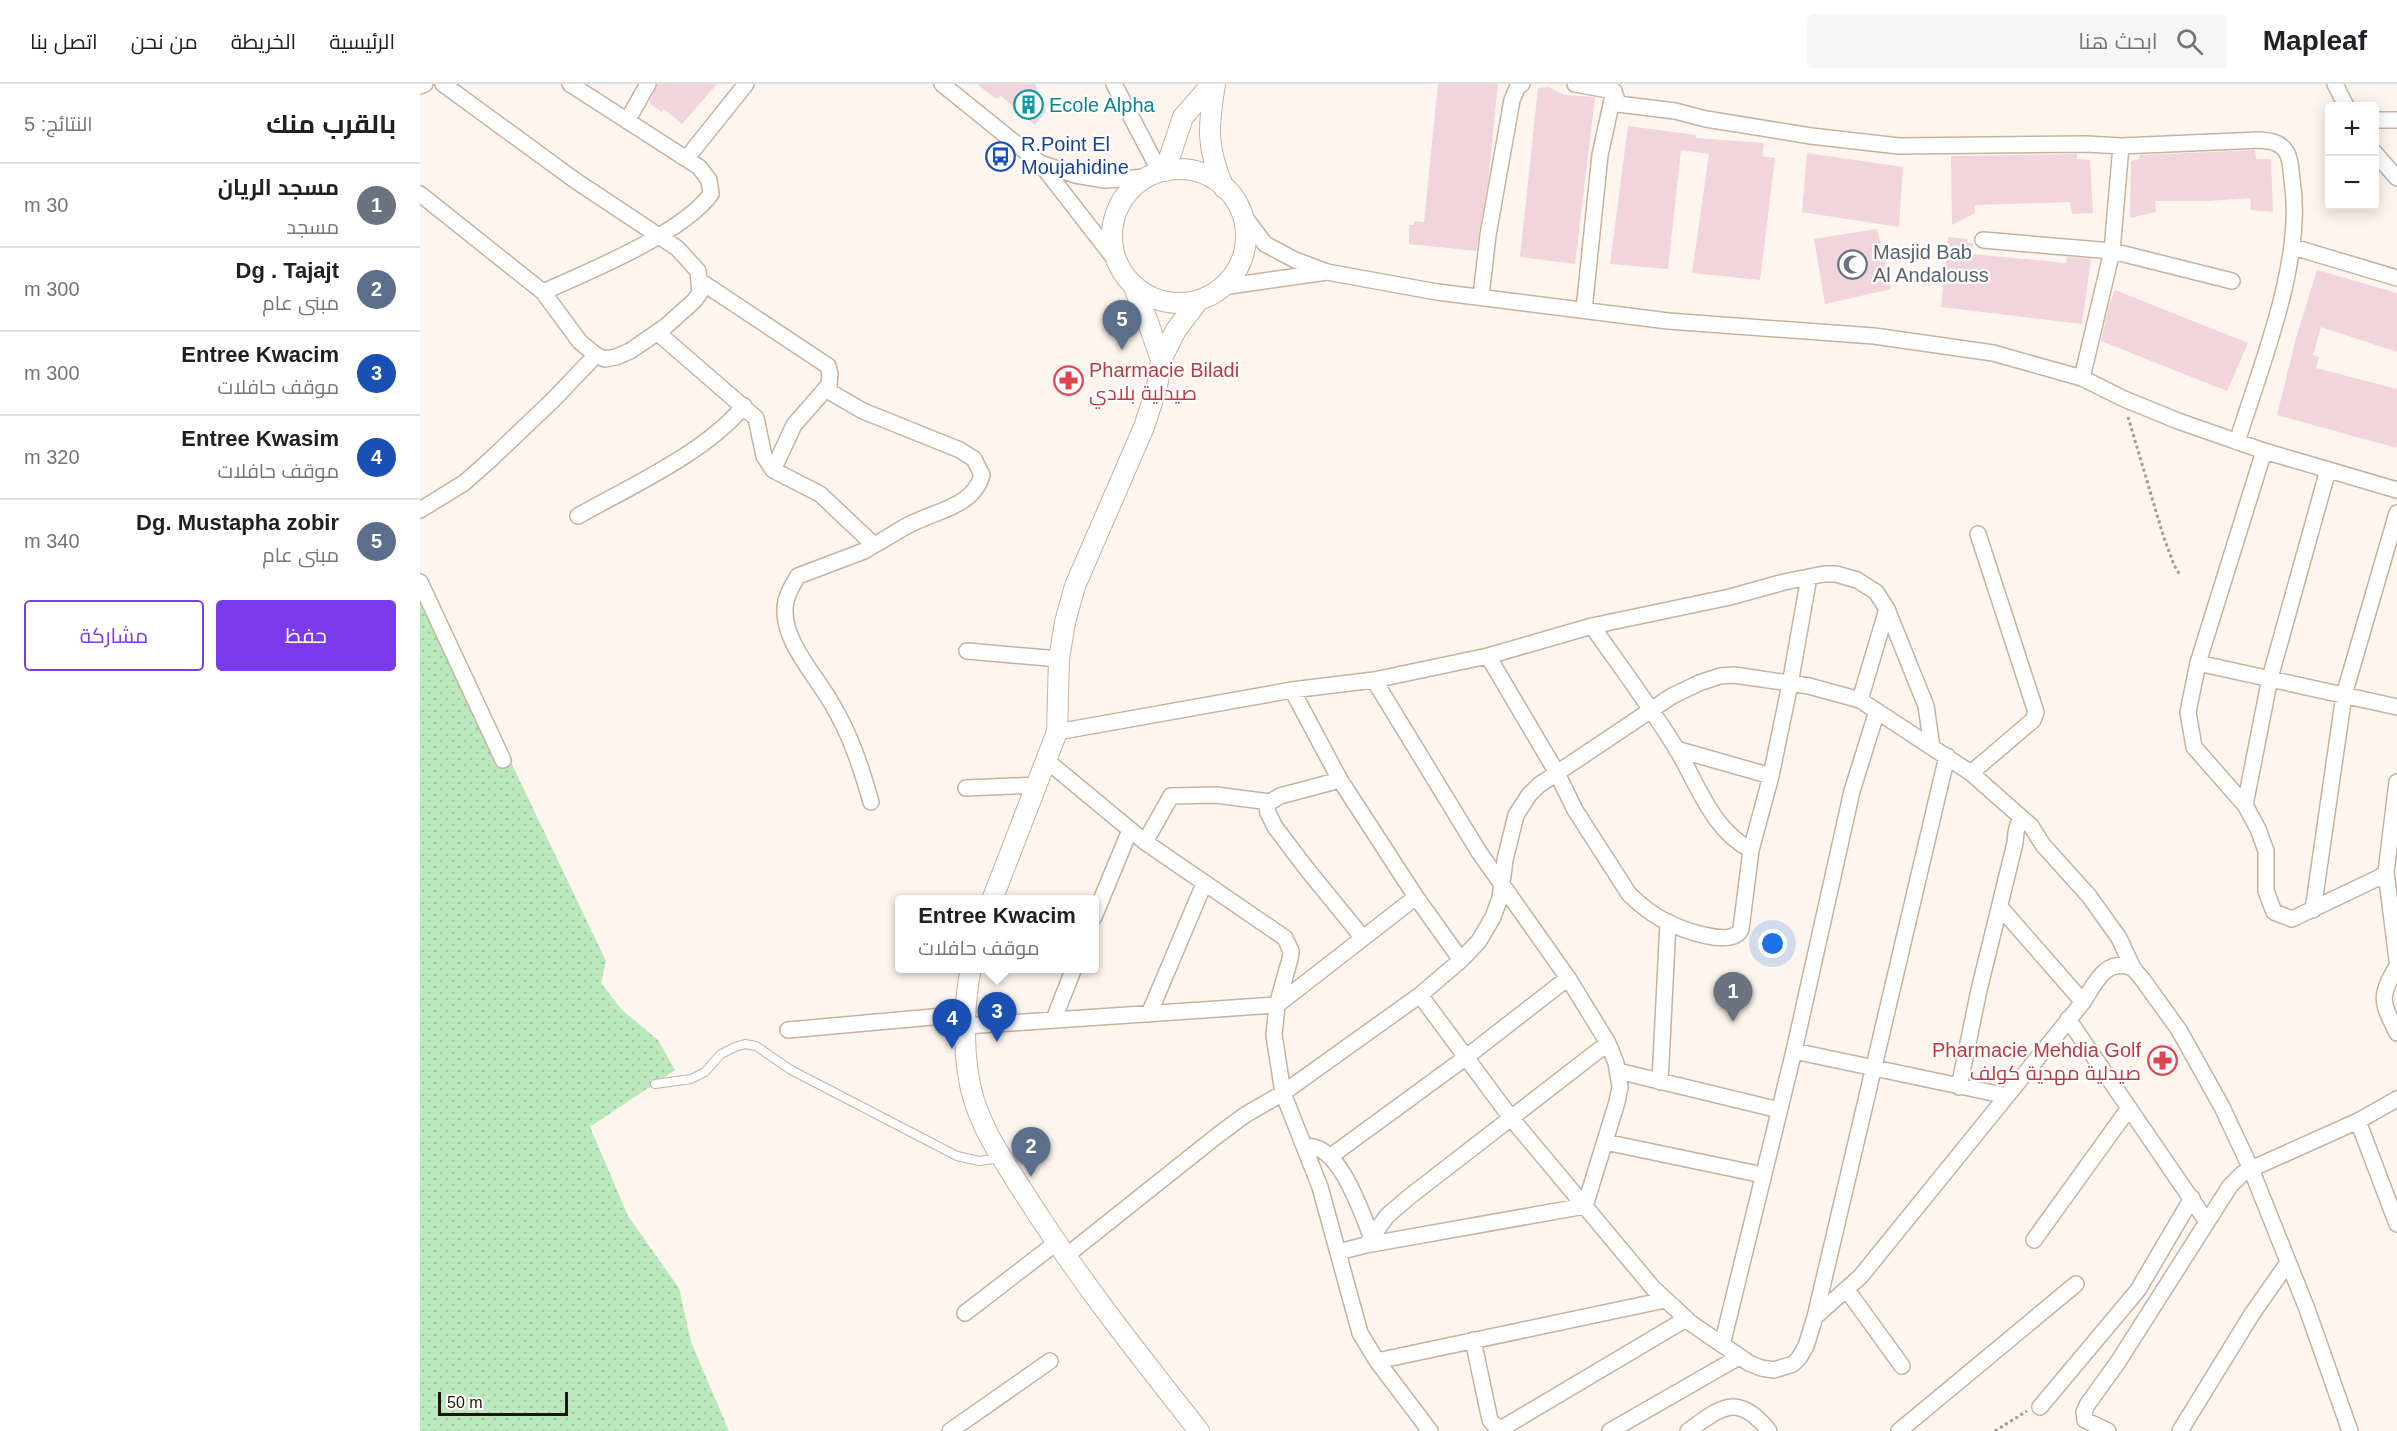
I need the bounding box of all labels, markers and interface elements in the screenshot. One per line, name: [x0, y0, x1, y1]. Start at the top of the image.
search box: [1807, 14, 2227, 68]
icon: search: [2173, 25, 2206, 58]
text: Mapleaf: [2263, 25, 2367, 56]
text: ابحث هنا: [2078, 29, 2158, 54]
text: اتصل بنا: [30, 30, 98, 53]
text: من نحن: [131, 30, 198, 53]
text: الخريطة: [231, 30, 296, 53]
text: الرئيسية: [329, 30, 395, 53]
building icon: Ecole Alpha: [1012, 89, 1044, 121]
place label: Ecole Alpha: [1049, 94, 1156, 116]
map controls: [2325, 102, 2379, 210]
button: +: [2325, 102, 2379, 156]
text: بالقرب منك: [266, 109, 396, 139]
text: النتائج: 5: [24, 113, 93, 135]
place label: R.Point El Moujahidine: [1021, 133, 1129, 178]
bus stop icon: R.Point El Moujahidine: [984, 140, 1016, 172]
button: −: [2325, 156, 2379, 210]
text: مسجد الريان: [218, 175, 339, 200]
text: 30 m: [24, 194, 68, 216]
text: 1: [371, 194, 382, 216]
text: مسجد: [286, 216, 339, 238]
place label: Masjid Bab Al Andalouss: [1873, 241, 1989, 286]
mosque icon: Masjid Bab Al Andalouss: [1836, 248, 1868, 280]
text: Dg . Tajajt: [236, 258, 339, 283]
text: 300 m: [24, 278, 80, 300]
text: 2: [371, 278, 382, 300]
text: مبنى عام: [262, 292, 339, 314]
pin: 5: [1102, 300, 1142, 350]
text: Entree Kwacim: [181, 342, 339, 367]
place label: Pharmacie Biladi صيدلية بلادي: [1089, 359, 1239, 409]
text: 300 m: [24, 362, 80, 384]
text: 3: [371, 362, 382, 384]
pharmacy icon: Pharmacie Biladi صيدلية بلادي: [1052, 365, 1084, 397]
text: موقف حافلات: [217, 376, 339, 398]
text: Entree Kwasim: [181, 426, 339, 451]
text: 320 m: [24, 446, 80, 468]
text: 4: [371, 446, 382, 468]
text: موقف حافلات: [217, 460, 339, 482]
text: Dg. Mustapha zobir: [136, 510, 339, 535]
text: 340 m: [24, 530, 80, 552]
text: 5: [371, 530, 382, 552]
text: مبنى عام: [262, 544, 339, 566]
button: مشاركة: [24, 600, 204, 671]
button: حفظ: [216, 600, 396, 671]
popup: [895, 895, 1099, 973]
text: Entree Kwacim: [918, 903, 1076, 928]
your location: [1758, 929, 1787, 958]
text: موقف حافلات: [918, 937, 1040, 959]
pin: 1: [1714, 972, 1752, 1022]
pin: 3: [978, 992, 1016, 1042]
pin: 4: [932, 1000, 972, 1049]
place label: Pharmacie Mehdia Golf صيدلية مهدية كولف: [1932, 1039, 2141, 1086]
pharmacy icon: Pharmacie Mehdia Golf صيدلية مهدية كولف: [2146, 1045, 2178, 1077]
pin: 2: [1012, 1128, 1050, 1177]
scale bar: [438, 1389, 568, 1416]
text: 50 m: [447, 1394, 483, 1411]

